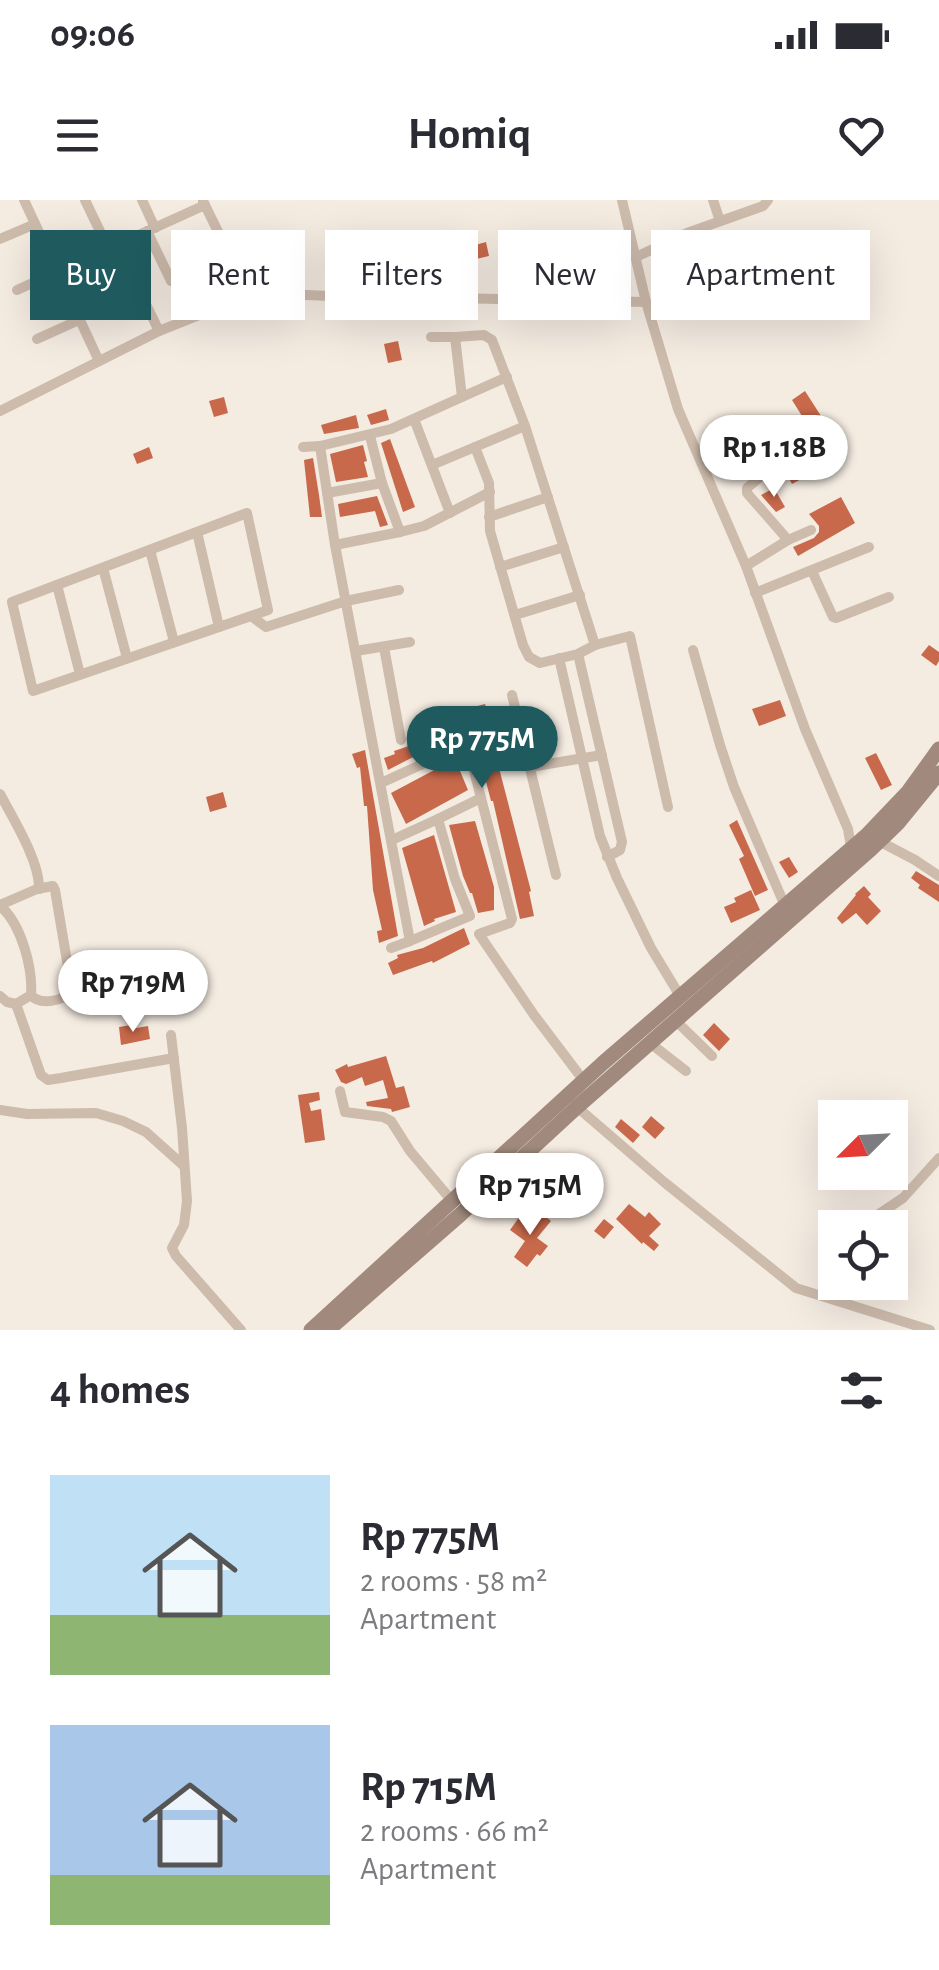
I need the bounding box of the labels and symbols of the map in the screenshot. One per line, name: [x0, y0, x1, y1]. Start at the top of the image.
pin: Rp 1.18B: [671, 415, 877, 500]
pin: Rp 775M: [390, 706, 574, 791]
pin: Rp 719M: [41, 950, 225, 1035]
north arrow: [818, 1100, 908, 1190]
pin: Rp 715M: [438, 1153, 622, 1238]

